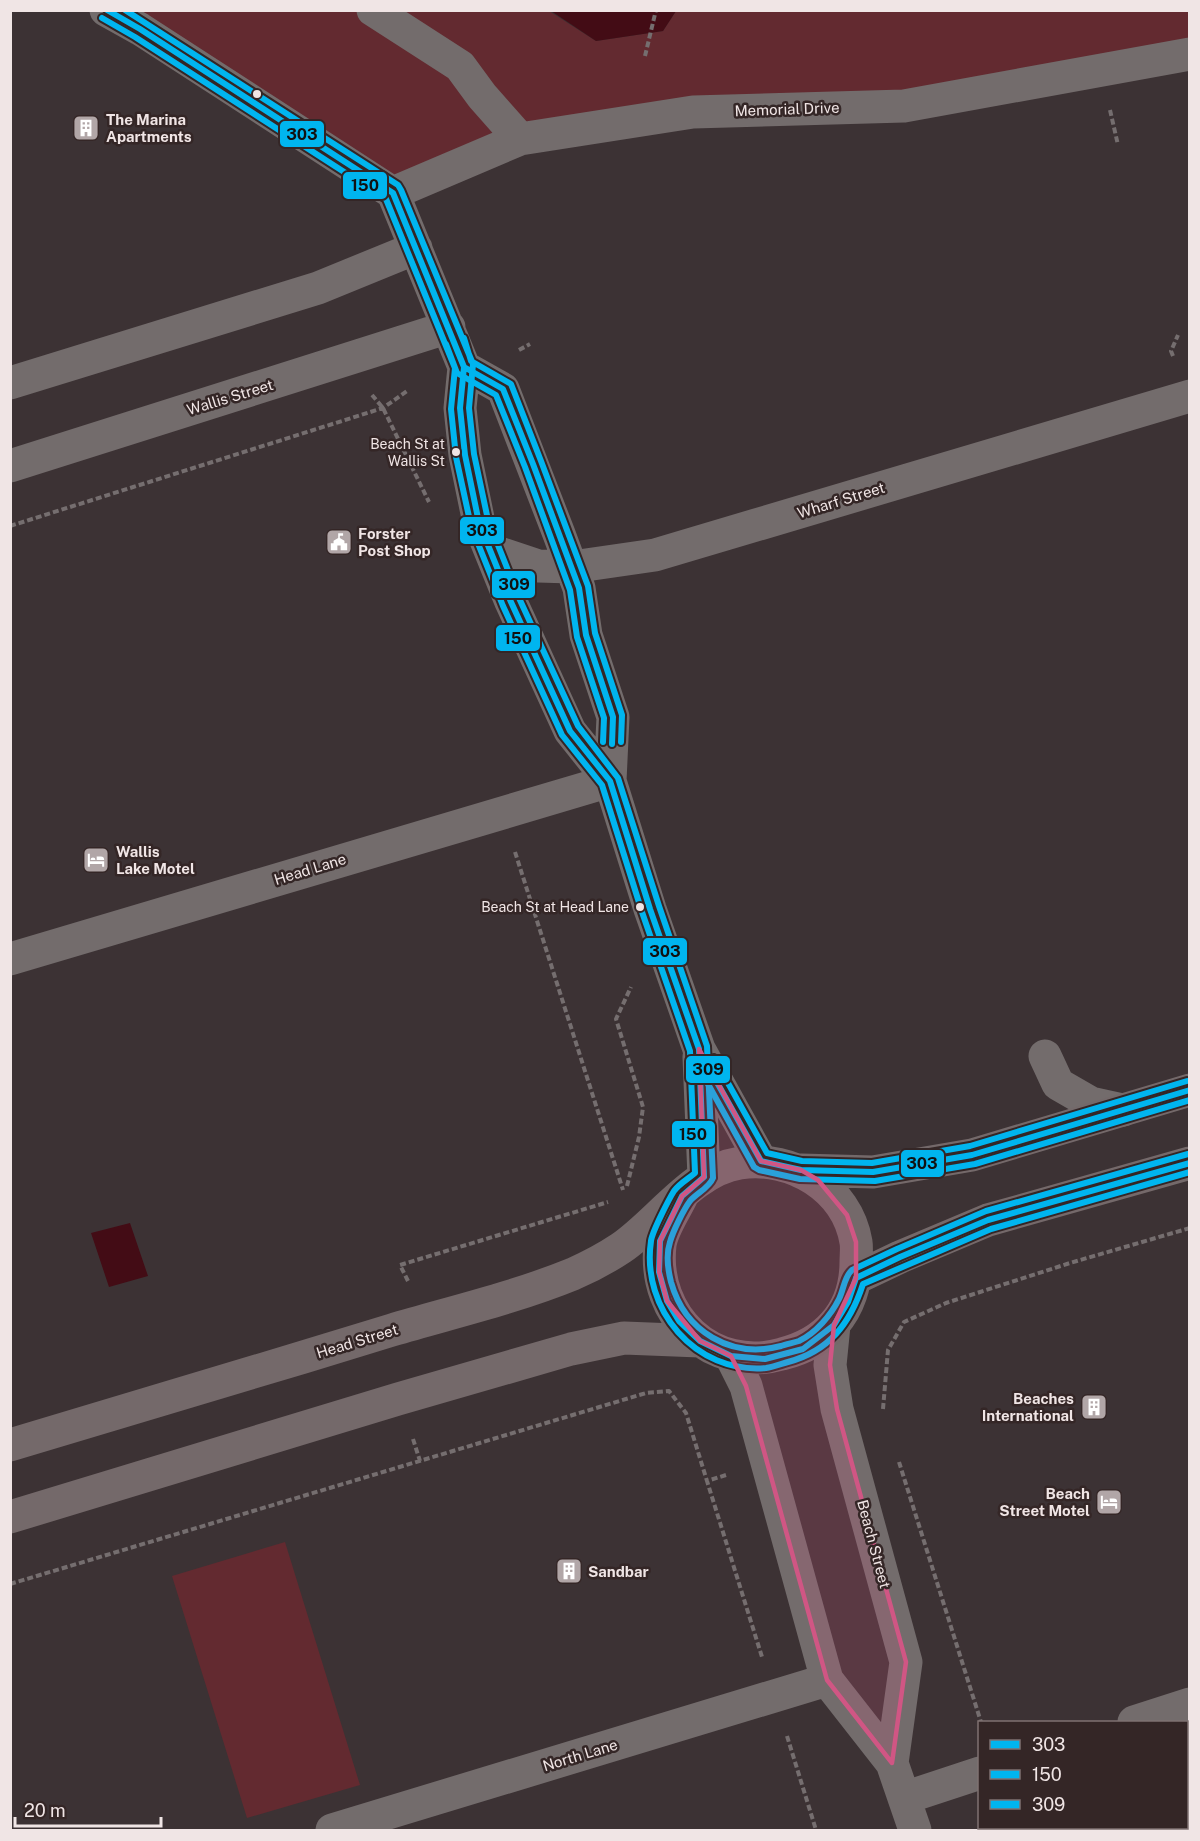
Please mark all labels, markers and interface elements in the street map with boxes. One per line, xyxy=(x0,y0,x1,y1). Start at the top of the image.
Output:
unlabelled marker xyxy=(251,88,263,100)
street label: Memorial Drive xyxy=(734,99,840,119)
place label: The Marina Apartments xyxy=(106,111,192,145)
building icon: The Marina Apartments xyxy=(71,113,101,143)
line badge: 303 xyxy=(279,120,325,148)
text: 303 xyxy=(286,125,318,144)
line badge: 150 xyxy=(342,171,388,200)
text: 150 xyxy=(351,176,379,195)
street label: Wallis Street xyxy=(185,376,275,418)
place label: Beach St at Wallis St xyxy=(370,436,445,469)
marker: Beach St at Wallis St xyxy=(450,446,462,458)
street label: Wharf Street xyxy=(795,479,887,521)
line badge: 303 xyxy=(459,516,505,545)
text: 303 xyxy=(466,521,498,540)
place label: Forster Post Shop xyxy=(358,525,431,559)
public building icon: Forster Post Shop xyxy=(324,527,354,557)
line badge: 309 xyxy=(491,570,536,599)
text: 309 xyxy=(498,575,530,594)
line badge: 150 xyxy=(495,624,541,652)
text: 150 xyxy=(504,629,532,648)
place label: Wallis Lake Motel xyxy=(116,843,195,877)
hotel icon: Wallis Lake Motel xyxy=(81,845,111,875)
street label: Head Lane xyxy=(272,850,348,888)
place label: Beach St at Head Lane xyxy=(481,899,629,915)
marker: Beach St at Head Lane xyxy=(634,901,646,913)
line badge: 303 xyxy=(642,937,688,966)
text: 303 xyxy=(649,942,681,961)
line badge: 309 xyxy=(685,1055,731,1084)
text: 309 xyxy=(692,1060,724,1079)
line badge: 150 xyxy=(671,1120,716,1148)
text: 150 xyxy=(679,1125,707,1144)
line badge: 303 xyxy=(900,1149,945,1178)
text: 303 xyxy=(906,1154,938,1173)
street label: Head Street xyxy=(314,1320,400,1361)
place label: Beaches International xyxy=(982,1390,1074,1424)
building icon: Beaches International xyxy=(1079,1392,1109,1422)
place label: Beach Street Motel xyxy=(999,1485,1090,1519)
hotel icon: Beach Street Motel xyxy=(1094,1487,1124,1517)
street label: Beach Street xyxy=(854,1498,894,1590)
building icon: Sandbar xyxy=(554,1556,584,1586)
place label: Sandbar xyxy=(588,1563,649,1580)
legend xyxy=(978,1721,1188,1829)
text: 303 xyxy=(1032,1734,1065,1755)
street label: North Lane xyxy=(541,1736,619,1774)
text: 150 xyxy=(1032,1764,1062,1785)
scale bar xyxy=(15,1790,160,1828)
text: 309 xyxy=(1032,1794,1065,1815)
text: 20 m xyxy=(24,1800,66,1821)

